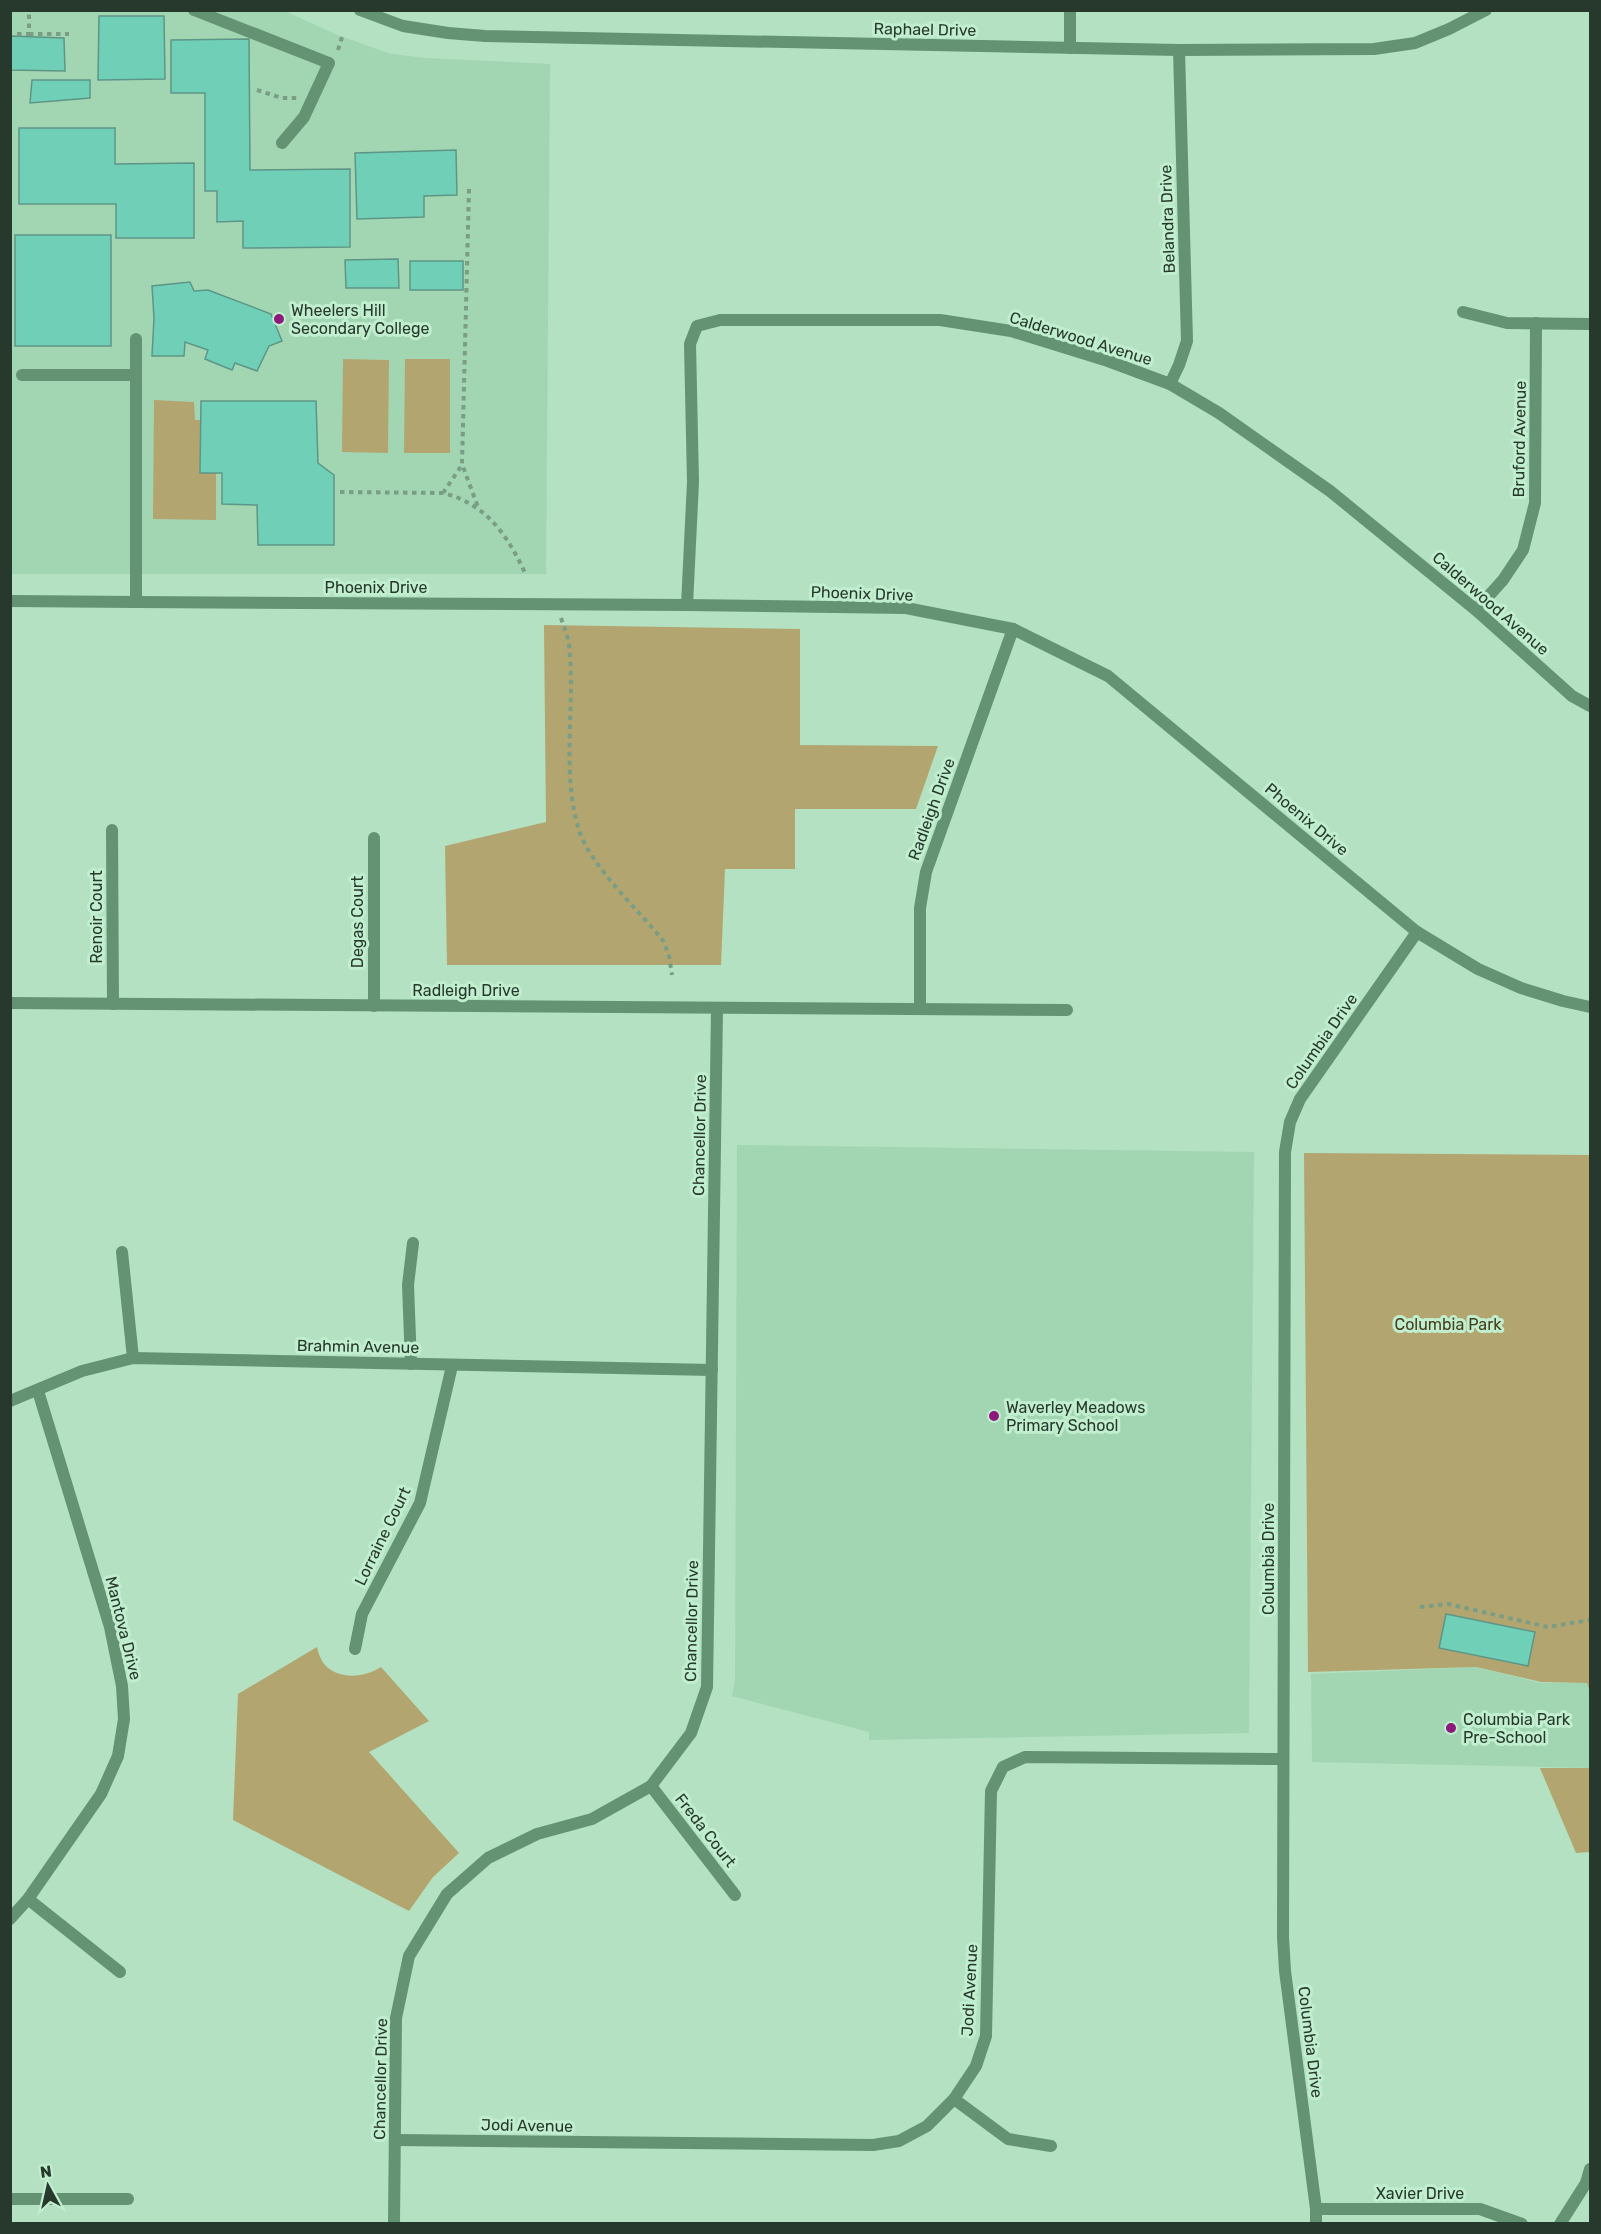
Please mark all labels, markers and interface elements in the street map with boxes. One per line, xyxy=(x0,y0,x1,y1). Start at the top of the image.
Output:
street label: Raphael Drive xyxy=(873,19,977,40)
street label: Belandra Drive xyxy=(1156,164,1179,274)
place label: Wheelers Hill Secondary College xyxy=(291,301,430,338)
street label: Calderwood Avenue xyxy=(1007,308,1154,369)
marker: Wheelers Hill Secondary College xyxy=(272,312,286,326)
street label: Bruford Avenue xyxy=(1509,381,1530,497)
street label: Calderwood Avenue xyxy=(1429,548,1553,659)
street label: Phoenix Drive xyxy=(325,578,427,597)
street label: Phoenix Drive xyxy=(810,582,914,605)
street label: Radleigh Drive xyxy=(904,755,959,863)
street label: Phoenix Drive xyxy=(1261,779,1352,860)
street label: Renoir Court xyxy=(87,870,106,964)
street label: Degas Court xyxy=(348,876,367,968)
street label: Radleigh Drive xyxy=(412,981,520,1000)
street label: Columbia Drive xyxy=(1281,990,1361,1093)
street label: Chancellor Drive xyxy=(689,1074,710,1196)
park label: Columbia Park xyxy=(1394,1315,1502,1334)
street label: Brahmin Avenue xyxy=(297,1336,419,1357)
place label: Waverley Meadows Primary School xyxy=(1006,1398,1145,1435)
marker: Waverley Meadows Primary School xyxy=(987,1409,1001,1423)
street label: Lorraine Court xyxy=(350,1484,414,1589)
street label: Columbia Drive xyxy=(1259,1503,1278,1615)
street label: Chancellor Drive xyxy=(681,1560,702,1682)
street label: Mantova Drive xyxy=(101,1574,146,1682)
place label: Columbia Park Pre-School xyxy=(1463,1710,1571,1747)
marker: Columbia Park Pre-School xyxy=(1444,1721,1458,1735)
street label: Freda Court xyxy=(671,1790,740,1871)
street label: Jodi Avenue xyxy=(958,1943,981,2037)
street label: Columbia Drive xyxy=(1294,1985,1327,2099)
street label: Chancellor Drive xyxy=(370,2018,391,2140)
street label: Jodi Avenue xyxy=(481,2115,573,2136)
north arrow xyxy=(18,2156,78,2216)
text: N xyxy=(39,2161,53,2182)
street label: Xavier Drive xyxy=(1376,2184,1464,2203)

